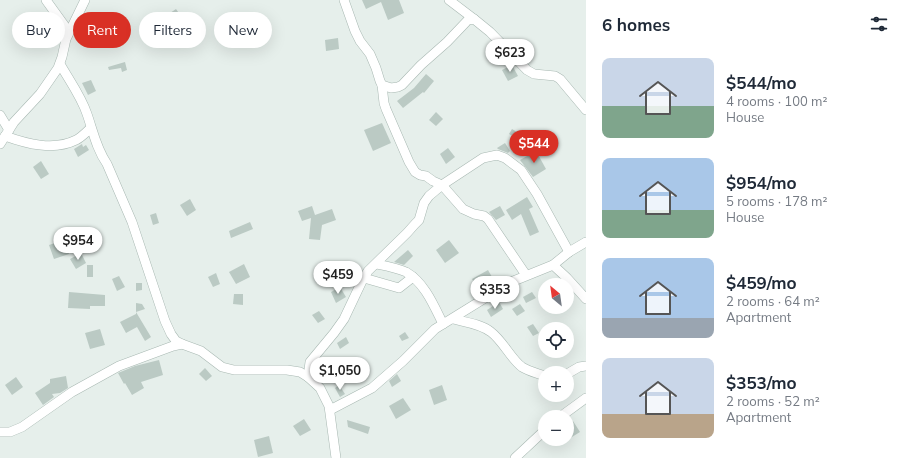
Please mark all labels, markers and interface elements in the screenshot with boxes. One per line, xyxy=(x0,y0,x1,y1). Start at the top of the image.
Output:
chip: Buy xyxy=(12,12,65,48)
chip: Rent xyxy=(73,12,131,48)
chip: Filters xyxy=(139,12,206,48)
chip: New xyxy=(214,12,272,48)
icon: filters xyxy=(868,13,890,35)
text: 6 homes xyxy=(602,14,670,35)
pin: $623 xyxy=(486,39,534,73)
text: $623 xyxy=(494,44,526,60)
text: $544/mo xyxy=(726,72,797,93)
icon: home xyxy=(634,74,682,122)
text: 4 rooms · 100 m² xyxy=(726,93,827,109)
text: House xyxy=(726,109,764,125)
pin: $544 xyxy=(510,130,558,164)
text: $544 xyxy=(518,135,550,151)
text: $954/mo xyxy=(726,172,797,193)
icon: home xyxy=(634,174,682,222)
text: 5 rooms · 178 m² xyxy=(726,193,827,209)
text: House xyxy=(726,209,764,225)
pin: $954 xyxy=(54,227,102,261)
text: $954 xyxy=(62,232,94,248)
pin: $459 xyxy=(314,261,362,295)
text: $459 xyxy=(322,266,354,282)
text: $459/mo xyxy=(726,272,797,293)
icon: home xyxy=(634,274,682,322)
pin: $353 xyxy=(471,276,519,310)
north arrow xyxy=(538,278,574,314)
map controls xyxy=(538,278,574,446)
text: $353 xyxy=(479,281,511,297)
text: 2 rooms · 64 m² xyxy=(726,293,820,309)
text: Apartment xyxy=(726,309,791,325)
button: locate xyxy=(538,322,574,358)
pin: $1,050 xyxy=(307,357,373,391)
text: $1,050 xyxy=(319,362,361,378)
button: + xyxy=(538,366,574,402)
text: $353/mo xyxy=(726,372,797,393)
icon: home xyxy=(634,374,682,422)
text: 2 rooms · 52 m² xyxy=(726,393,820,409)
text: Apartment xyxy=(726,409,791,425)
button: − xyxy=(538,410,574,446)

